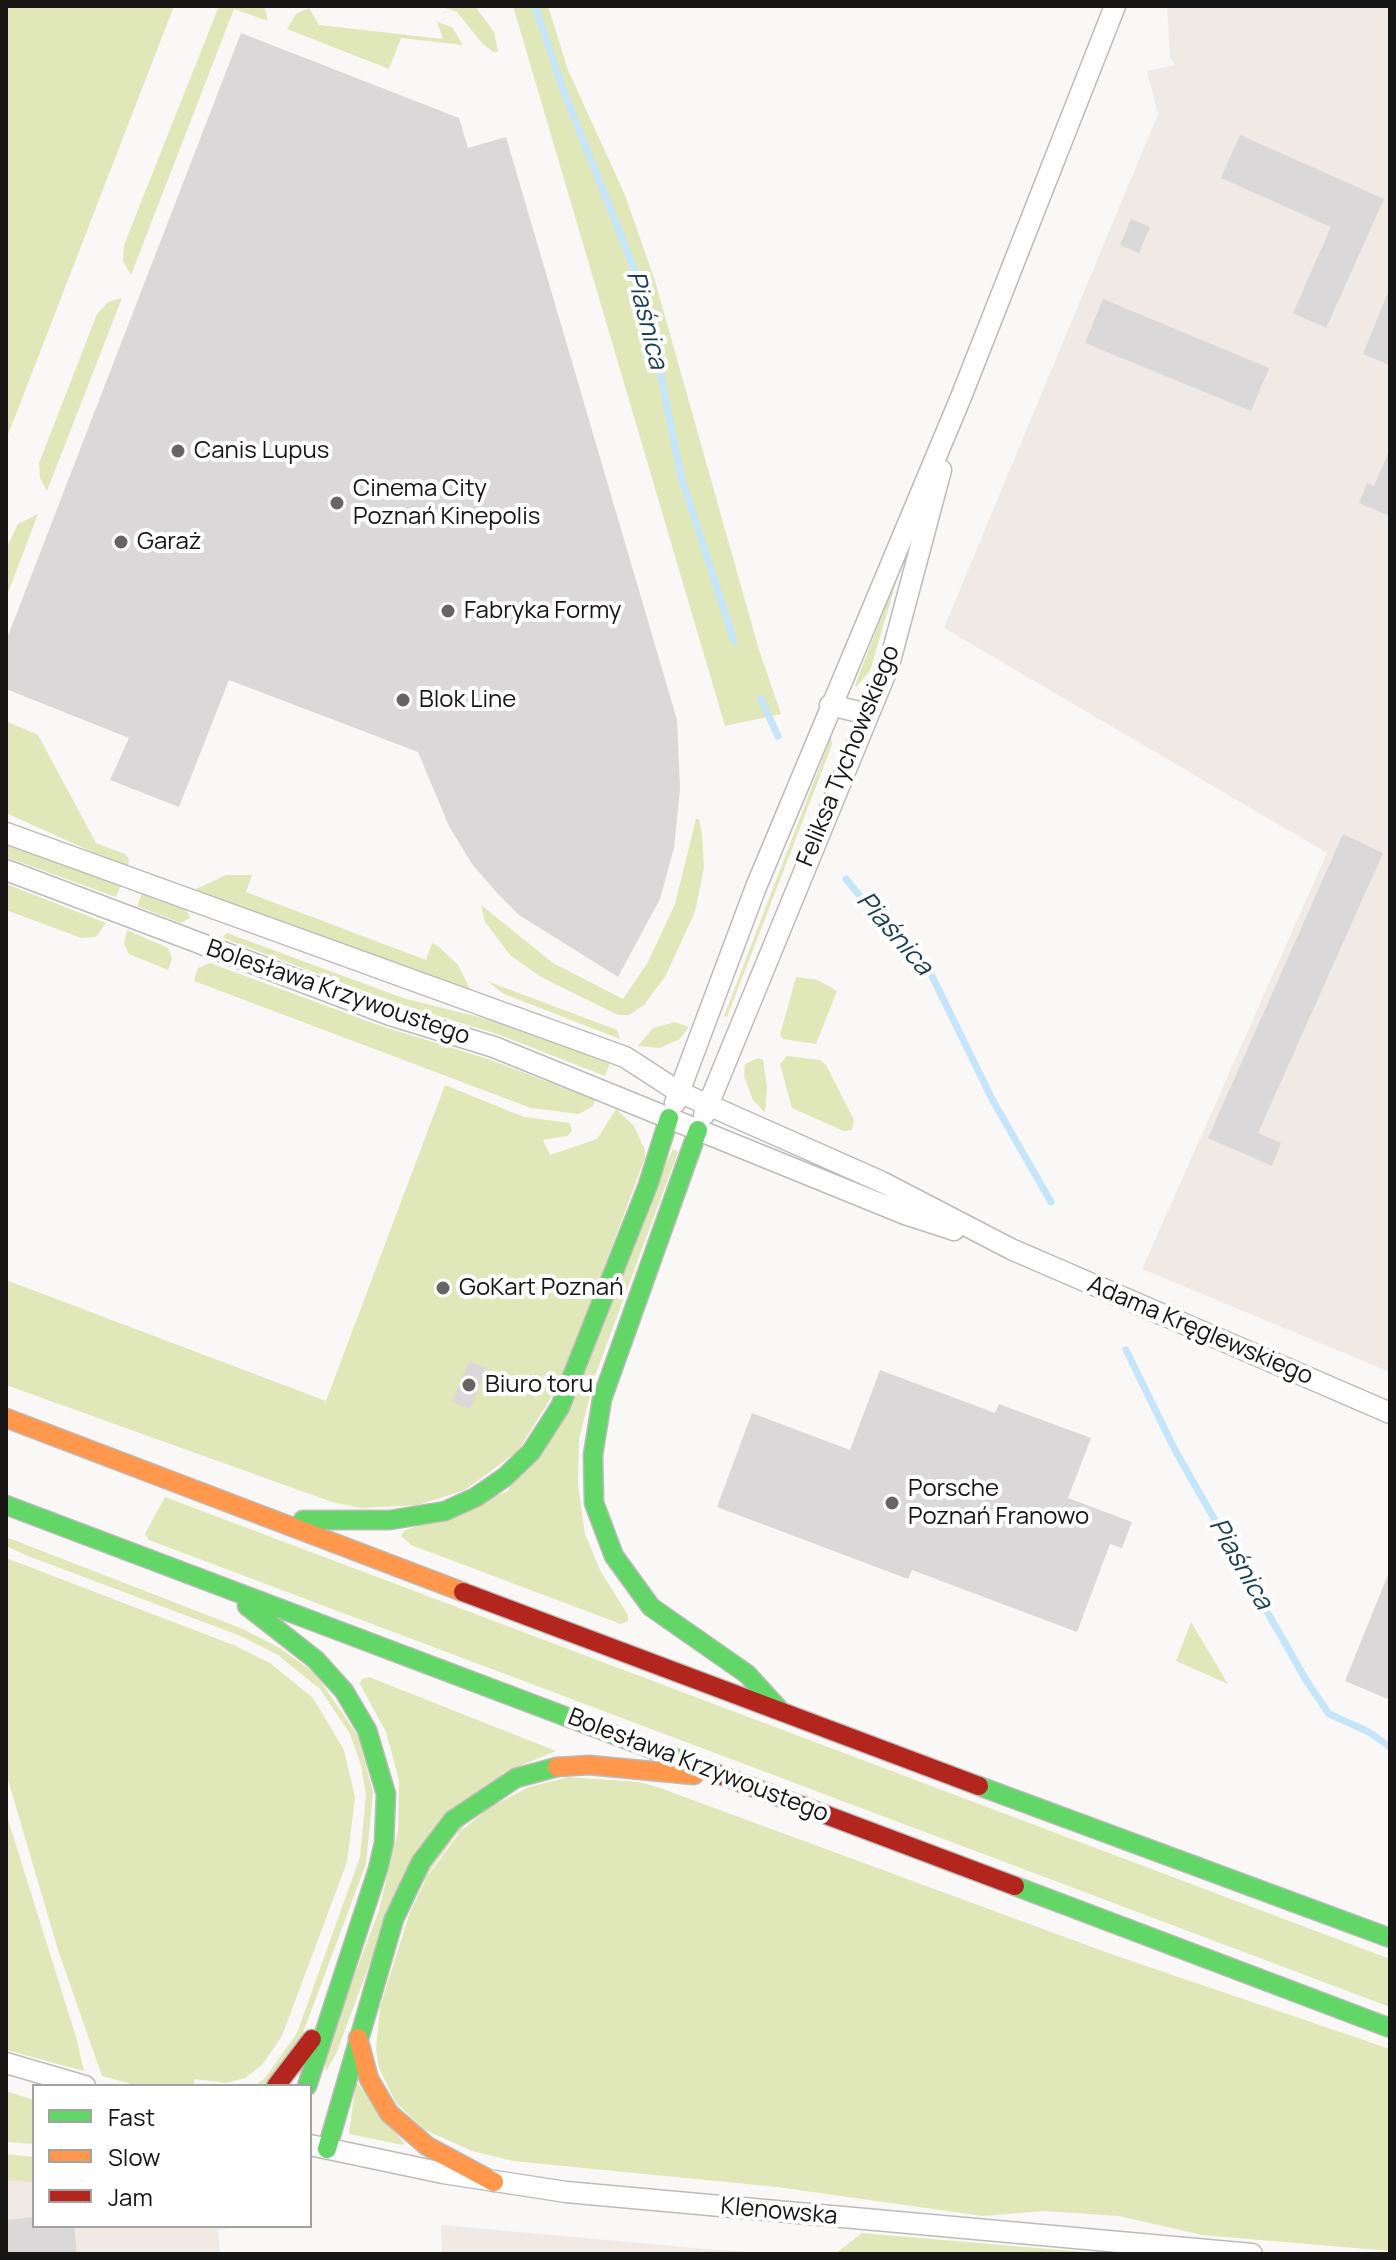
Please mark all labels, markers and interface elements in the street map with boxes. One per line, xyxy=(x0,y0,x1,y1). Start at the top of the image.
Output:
water label: Piaśnica xyxy=(619,268,673,372)
place label: Canis Lupus xyxy=(194,437,329,465)
marker: Canis Lupus xyxy=(169,442,187,460)
place label: Cinema City Poznań Kinepolis xyxy=(353,475,540,531)
marker: Cinema City Poznań Kinepolis xyxy=(328,494,346,512)
place label: Garaż xyxy=(137,528,201,556)
marker: Garaż xyxy=(112,533,130,551)
place label: Fabryka Formy xyxy=(464,597,621,625)
marker: Fabryka Formy xyxy=(439,602,457,620)
street label: Feliksa Tychowskiego xyxy=(791,641,907,871)
place label: Blok Line xyxy=(419,686,516,714)
marker: Blok Line xyxy=(394,691,412,709)
water label: Piaśnica xyxy=(849,886,939,982)
street label: Bolesława Krzywoustego xyxy=(202,934,474,1052)
street label: Adama Kręglewskiego xyxy=(1083,1270,1317,1392)
place label: GoKart Poznań xyxy=(459,1274,623,1302)
marker: GoKart Poznań xyxy=(434,1279,452,1297)
place label: Biuro toru xyxy=(485,1371,593,1399)
marker: Biuro toru xyxy=(460,1376,478,1394)
place label: Porsche Poznań Franowo xyxy=(908,1475,1089,1531)
marker: Porsche Poznań Franowo xyxy=(883,1494,901,1512)
water label: Piaśnica xyxy=(1201,1513,1279,1615)
street label: Bolesława Krzywoustego xyxy=(564,1703,832,1829)
legend xyxy=(32,2084,312,2228)
text: Fast xyxy=(108,2100,155,2133)
text: Slow xyxy=(108,2140,161,2173)
text: Jam xyxy=(108,2180,153,2213)
street label: Klenowska xyxy=(719,2193,839,2231)

